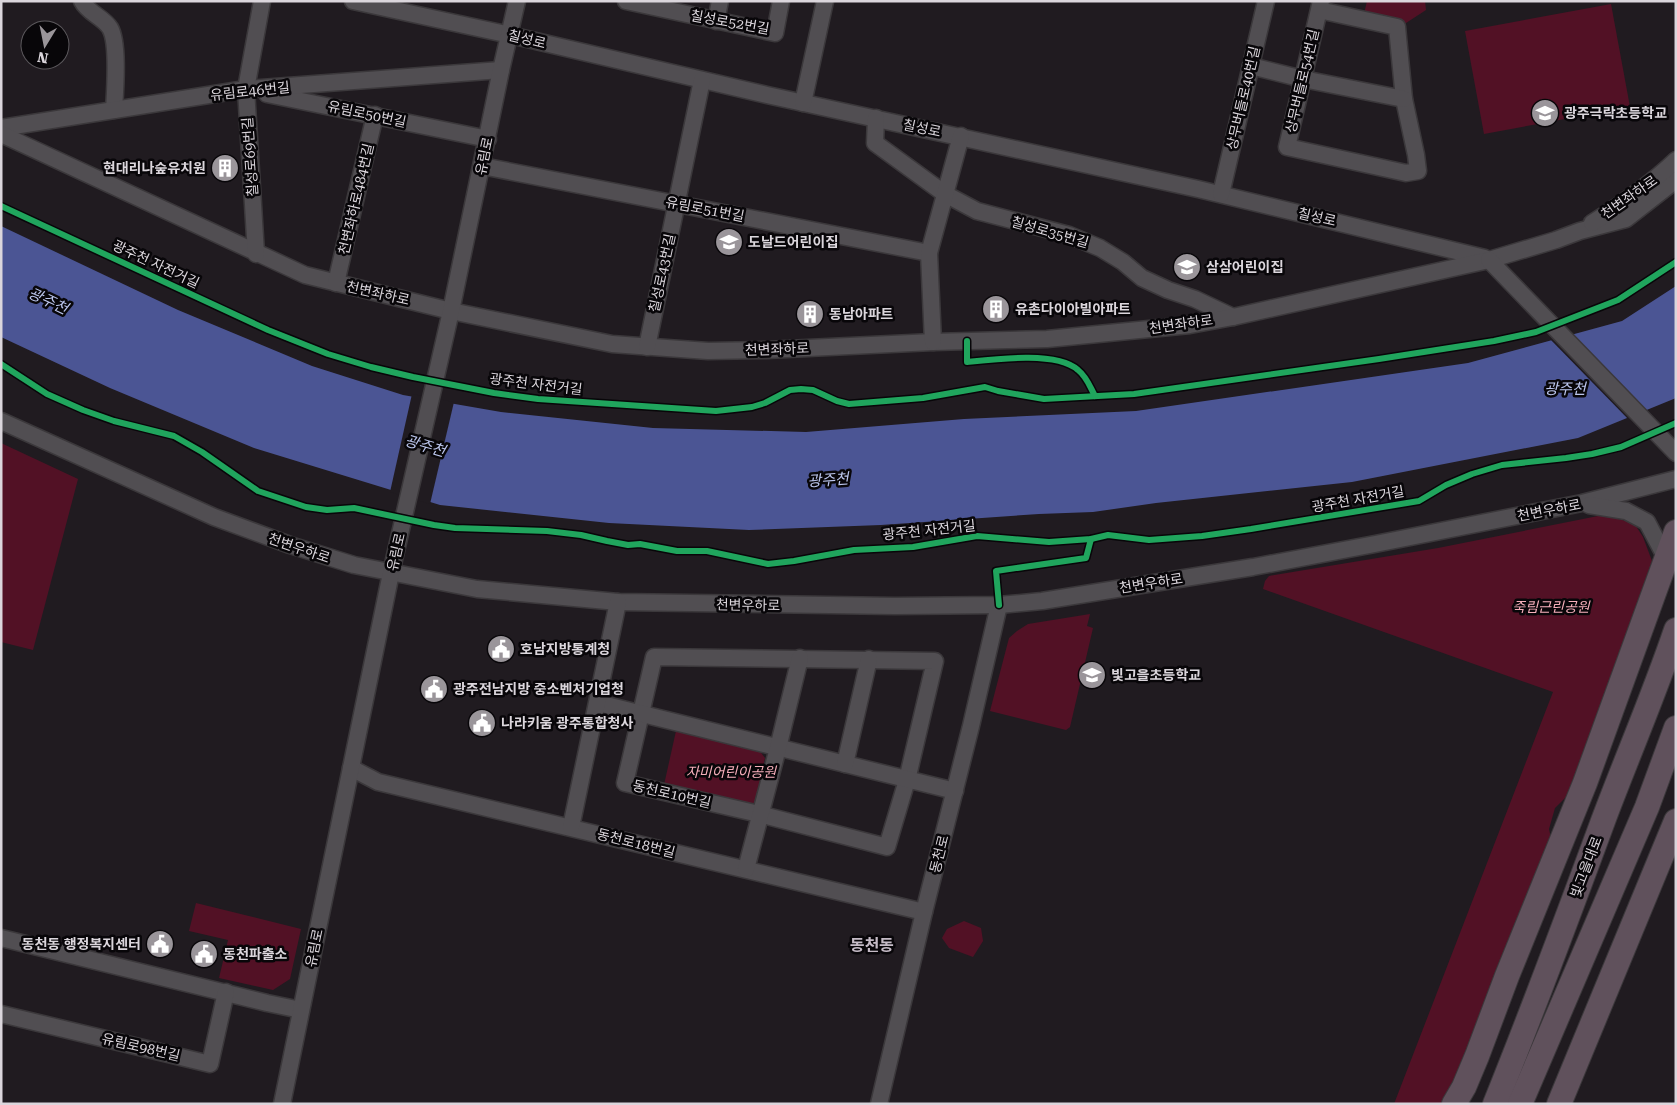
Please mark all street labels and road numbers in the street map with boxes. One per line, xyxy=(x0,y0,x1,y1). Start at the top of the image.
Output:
street label: 칠성로52번길 xyxy=(689,7,771,37)
street label: 칠성로 xyxy=(506,27,548,51)
street label: 상무버들로54번길 xyxy=(1282,28,1322,134)
street label: 상무버들로40번길 xyxy=(1223,45,1263,151)
street label: 유림로46번길 xyxy=(209,79,291,103)
street label: 유림로50번길 xyxy=(326,98,408,130)
street label: 칠성로69번길 xyxy=(239,116,261,198)
street label: 칠성로 xyxy=(901,116,943,140)
street label: 유림로 xyxy=(472,135,496,177)
street label: 천변좌하로484번길 xyxy=(335,142,377,256)
street label: 천변좌하로 xyxy=(1598,172,1660,222)
street label: 유림로51번길 xyxy=(664,194,746,224)
street label: 칠성로 xyxy=(1296,205,1338,229)
street label: 칠성로35번길 xyxy=(1009,213,1091,251)
street label: 칠성로43번길 xyxy=(646,232,678,314)
street label: 광주천 자전거길 xyxy=(110,237,202,291)
street label: 천변좌하로 xyxy=(345,278,411,308)
street label: 천변좌하로 xyxy=(1148,312,1214,336)
street label: 천변좌하로 xyxy=(745,340,810,358)
street label: 광주천 자전거길 xyxy=(489,370,583,398)
street label: 광주천 자전거길 xyxy=(1310,483,1406,515)
street label: 천변우하로 xyxy=(1516,496,1582,524)
street label: 광주천 자전거길 xyxy=(882,517,976,543)
street label: 천변우하로 xyxy=(266,530,332,566)
street label: 유림로 xyxy=(384,531,408,573)
street label: 천변우하로 xyxy=(1118,570,1184,596)
street label: 천변우하로 xyxy=(716,596,780,614)
street label: 동천로10번길 xyxy=(631,777,713,811)
street label: 동천로18번길 xyxy=(595,826,677,860)
street label: 동천로 xyxy=(927,833,951,875)
street label: 빛고을대로 xyxy=(1567,834,1605,900)
street label: 유림로 xyxy=(302,927,326,969)
street label: 유림로98번길 xyxy=(100,1030,182,1064)

